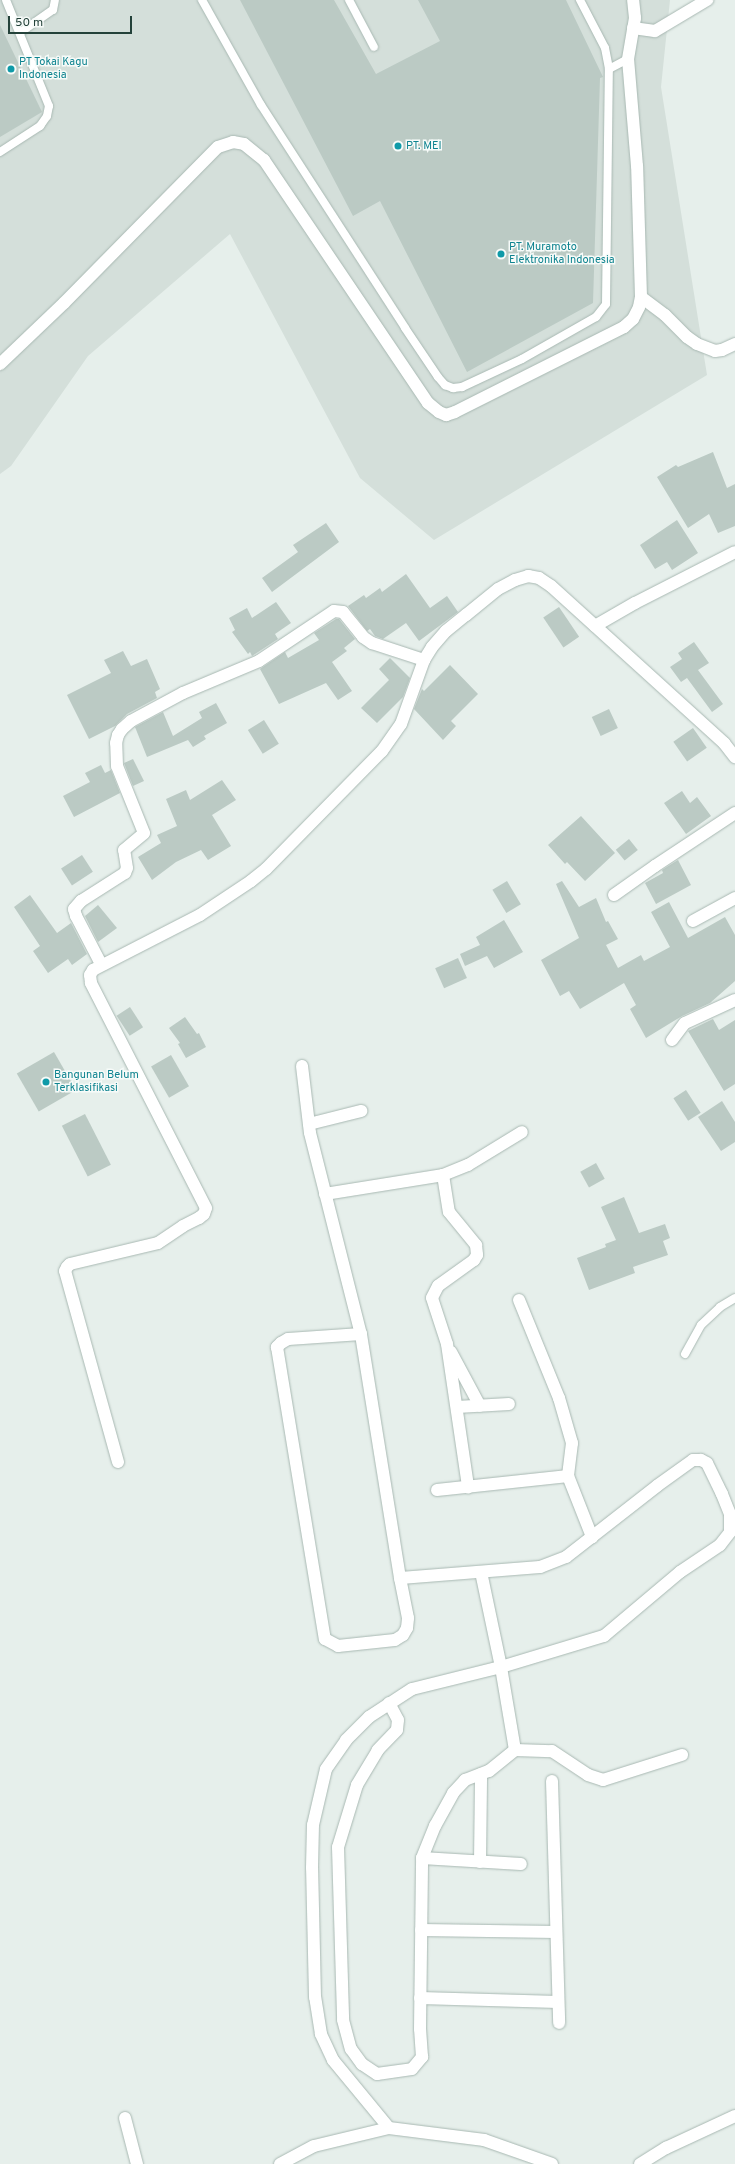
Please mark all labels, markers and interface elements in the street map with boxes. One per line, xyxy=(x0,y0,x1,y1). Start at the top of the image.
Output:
scale bar xyxy=(10,8,134,34)
text: 50 m xyxy=(15,15,43,31)
place label: PT Tokai Kagu Indonesia xyxy=(19,56,89,82)
marker: PT Tokai Kagu Indonesia xyxy=(6,64,16,74)
place label: PT. MEI xyxy=(406,139,442,153)
marker: PT. MEI xyxy=(393,141,403,151)
place label: PT. Muramoto Elektronika Indonesia xyxy=(509,241,614,267)
marker: PT. Muramoto Elektronika Indonesia xyxy=(496,249,506,259)
place label: Bangunan Belum Terklasifikasi xyxy=(54,1069,139,1095)
marker: Bangunan Belum Terklasifikasi xyxy=(41,1077,51,1087)

